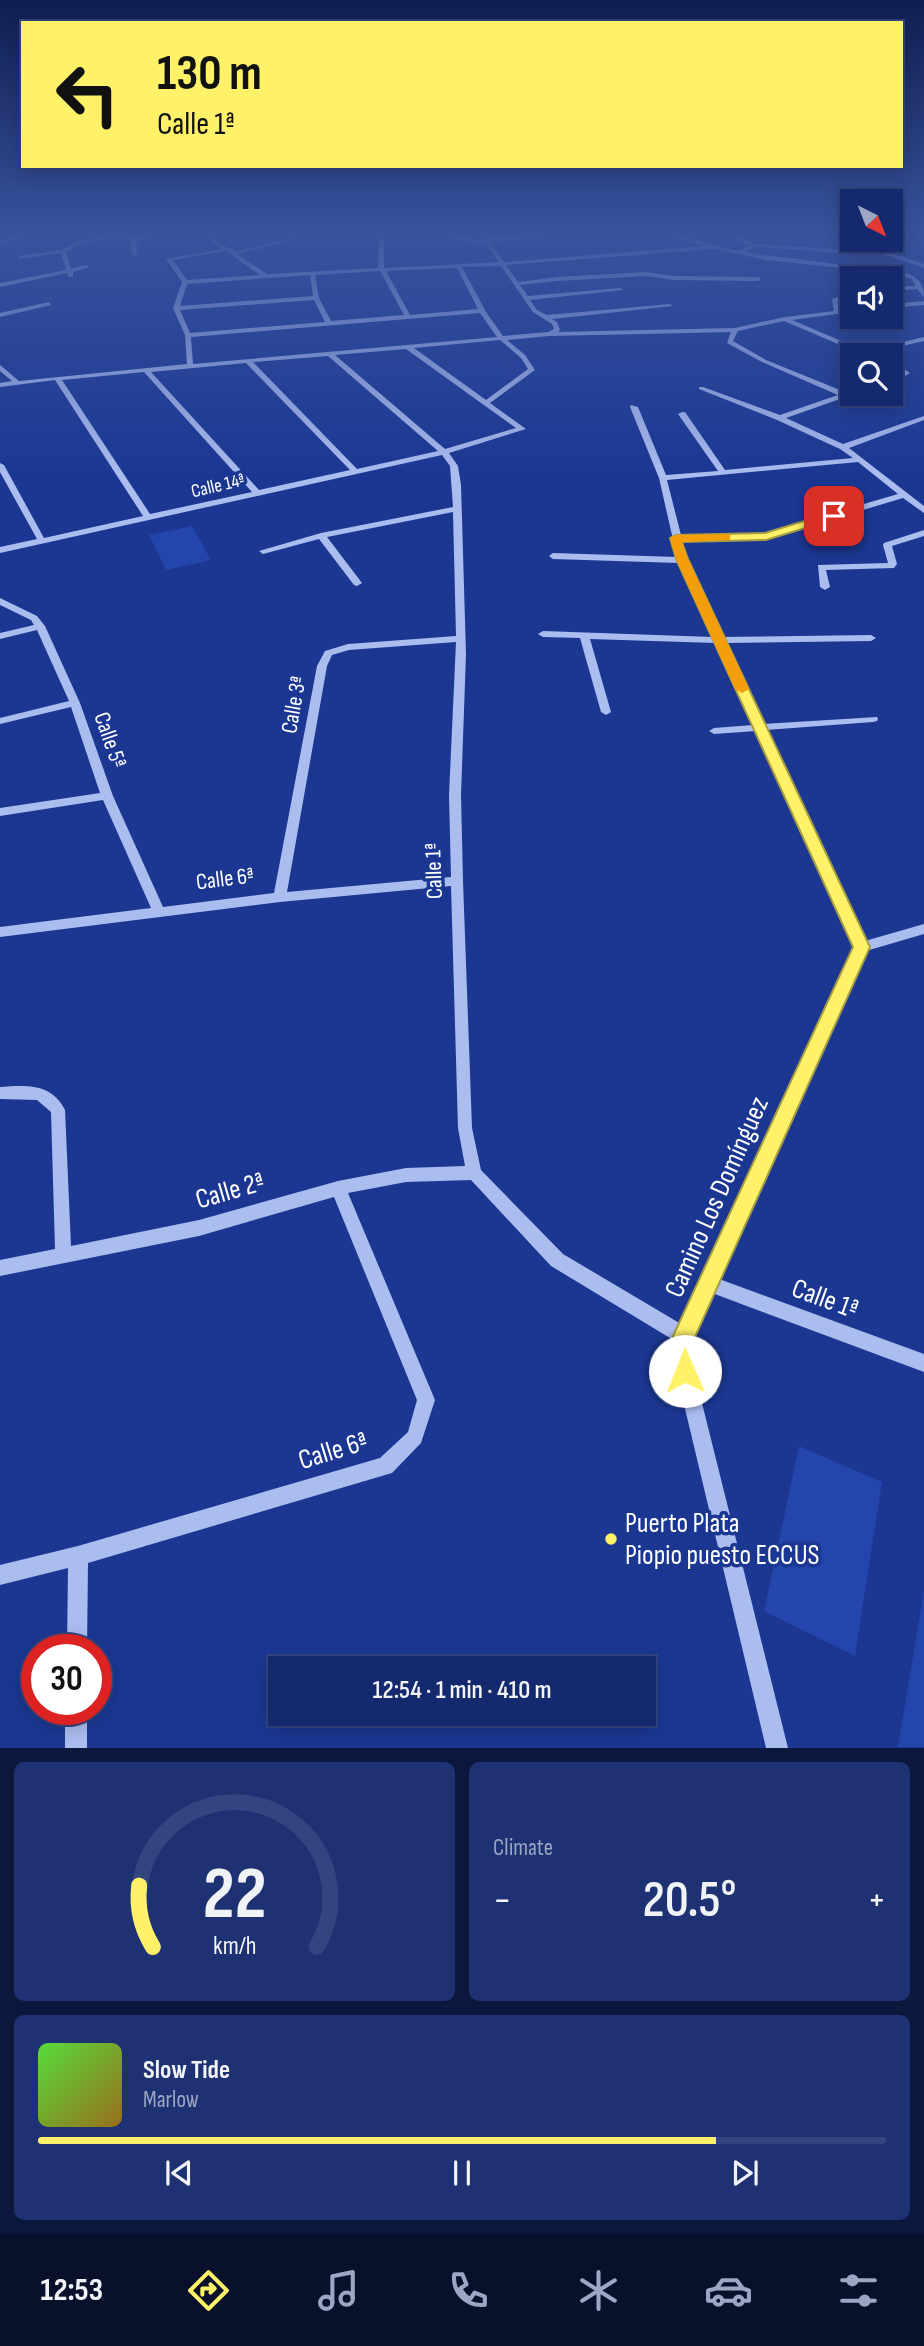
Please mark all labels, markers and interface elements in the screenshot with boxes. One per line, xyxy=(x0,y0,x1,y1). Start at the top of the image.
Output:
text: 130 m xyxy=(157,45,262,104)
icon: left xyxy=(42,49,133,140)
text: Calle 1ª xyxy=(157,105,235,144)
north arrow xyxy=(840,189,903,252)
map controls xyxy=(840,189,903,406)
button: sound xyxy=(840,266,903,329)
button: search xyxy=(840,343,903,406)
street label: Calle 14ª xyxy=(189,469,247,503)
pin xyxy=(804,486,864,546)
icon: arrive xyxy=(815,497,853,535)
street label: Calle 3ª xyxy=(275,674,313,736)
street label: Calle 5ª xyxy=(87,708,133,772)
street label: Calle 1ª xyxy=(419,843,449,899)
street label: Calle 6ª xyxy=(195,862,255,896)
street label: Camino Los Domínguez xyxy=(658,1092,776,1302)
street label: Calle 2ª xyxy=(192,1166,268,1216)
street label: Calle 1ª xyxy=(787,1272,863,1326)
position arrow xyxy=(648,1334,722,1408)
street label: Calle 6ª xyxy=(294,1425,372,1477)
place label: Puerto Plata Piopio puesto ECCUS xyxy=(625,1507,820,1572)
marker: Puerto Plata Piopio puesto ECCUS xyxy=(603,1531,619,1547)
speed limit sign: 30 xyxy=(21,1634,112,1725)
text: 12:54 · 1 min · 410 m xyxy=(373,1675,551,1706)
text: Climate xyxy=(493,1834,553,1862)
text: 22 xyxy=(203,1852,266,1940)
text: 20.5° xyxy=(643,1869,736,1932)
text: − xyxy=(493,1878,512,1923)
text: + xyxy=(867,1878,886,1923)
text: km/h xyxy=(213,1931,256,1962)
text: Slow Tide xyxy=(143,2055,230,2086)
text: Marlow xyxy=(143,2086,199,2114)
icon: previous xyxy=(160,2154,198,2192)
icon: pause xyxy=(443,2154,481,2192)
icon: next xyxy=(726,2154,764,2192)
icon: directions xyxy=(184,2266,233,2315)
icon: music xyxy=(314,2266,363,2315)
icon: phone xyxy=(444,2266,493,2315)
icon: climate xyxy=(574,2266,623,2315)
icon: car xyxy=(704,2266,753,2315)
icon: filters xyxy=(834,2266,883,2315)
text: 12:53 xyxy=(41,2271,103,2310)

